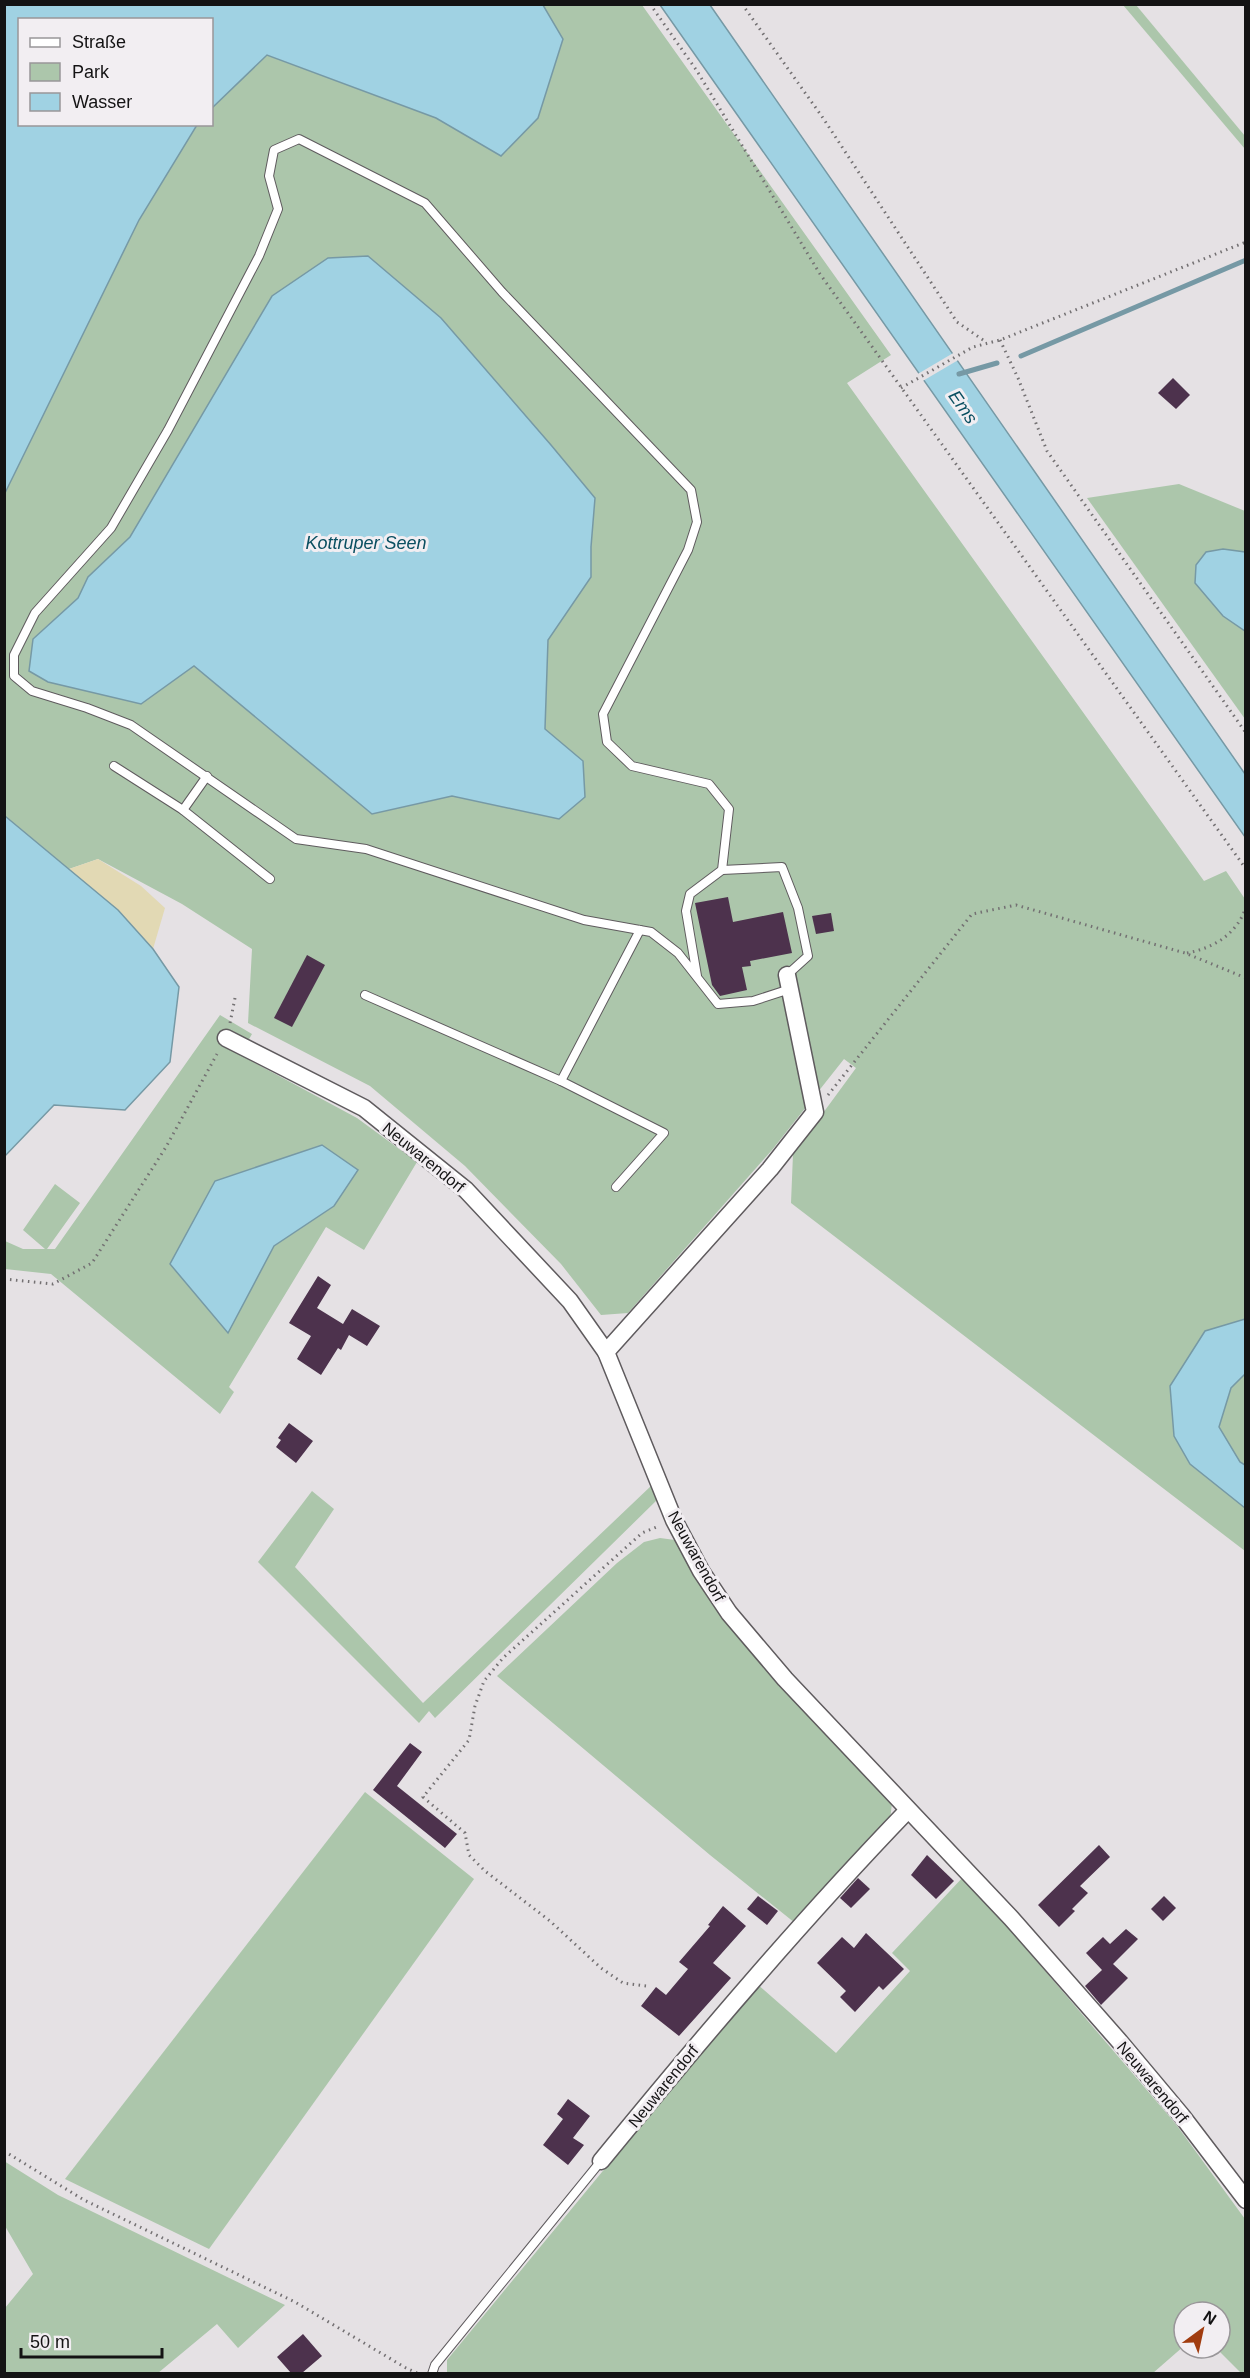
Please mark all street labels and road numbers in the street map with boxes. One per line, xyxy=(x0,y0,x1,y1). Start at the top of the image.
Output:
street label: Neuwarendorf xyxy=(379,1119,469,1196)
street label: Neuwarendorf xyxy=(665,1508,729,1605)
street label: Neuwarendorf xyxy=(1114,2038,1192,2127)
street label: Neuwarendorf xyxy=(625,2041,702,2131)

